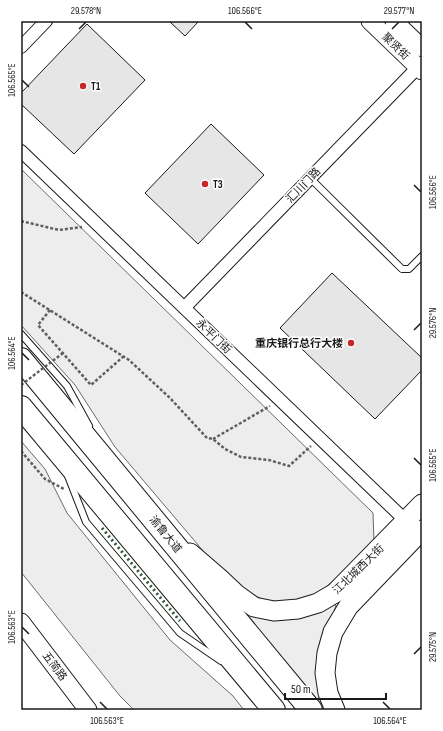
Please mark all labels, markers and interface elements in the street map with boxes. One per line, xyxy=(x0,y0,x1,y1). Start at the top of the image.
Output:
text: 29.578°N xyxy=(71,5,101,17)
text: 106.566°E xyxy=(228,5,262,17)
text: 29.577°N xyxy=(384,5,414,17)
street label: 聚贤街 xyxy=(379,30,412,62)
text: 106.565°E xyxy=(6,63,18,97)
place label: T1 xyxy=(91,80,101,93)
marker: T1 xyxy=(78,81,88,91)
street label: 汇川门路 xyxy=(283,165,323,206)
text: 106.566°E xyxy=(427,175,439,209)
place label: T3 xyxy=(213,178,223,191)
marker: T3 xyxy=(200,179,210,189)
text: 29.576°N xyxy=(427,308,439,338)
street label: 永平门街 xyxy=(193,316,234,356)
text: 106.564°E xyxy=(6,336,18,370)
place label: 重庆银行总行大楼 xyxy=(255,337,343,350)
marker: 重庆银行总行大楼 xyxy=(346,338,356,348)
text: 106.565°E xyxy=(427,448,439,482)
street label: 渝鲁大道 xyxy=(147,513,185,556)
street label: 江北城西大街 xyxy=(330,542,387,597)
text: 106.563°E xyxy=(6,610,18,644)
text: 29.575°N xyxy=(427,632,439,662)
street label: 五简路 xyxy=(39,649,70,683)
scale bar xyxy=(285,675,386,701)
text: 50 m xyxy=(291,682,311,697)
text: 106.563°E xyxy=(90,715,124,727)
text: 106.564°E xyxy=(373,715,407,727)

